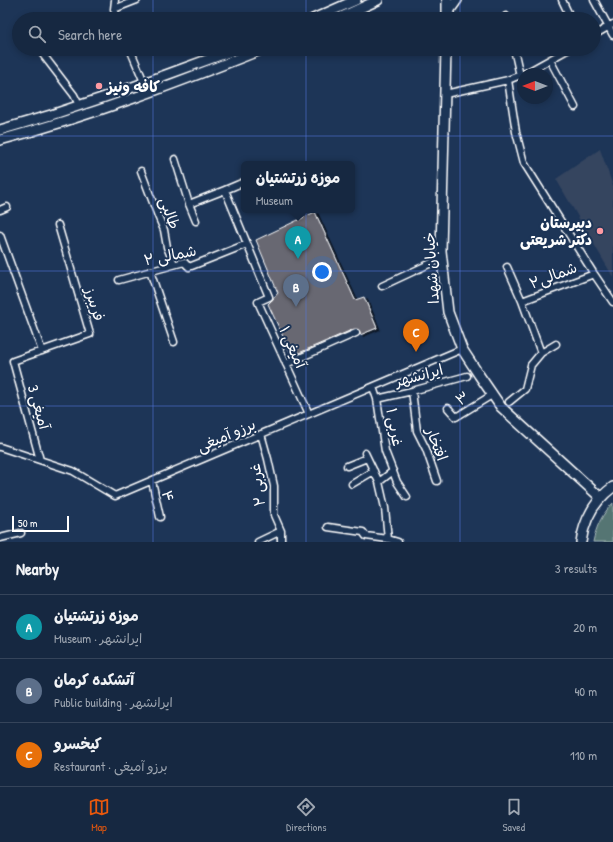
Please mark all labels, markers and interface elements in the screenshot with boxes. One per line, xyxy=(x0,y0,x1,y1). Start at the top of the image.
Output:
search box xyxy=(12,12,601,56)
icon: search xyxy=(26,23,48,45)
text: Search here xyxy=(58,24,122,45)
north arrow xyxy=(517,68,553,104)
place label: کافه ونیز xyxy=(105,76,160,97)
marker: کافه ونیز xyxy=(94,81,104,91)
popup xyxy=(241,161,355,213)
text: موزه زرتشتیان xyxy=(256,167,340,188)
text: Museum xyxy=(256,191,293,209)
street label: طالبی xyxy=(155,194,185,232)
place label: دبیرستان دکتر شریعتی xyxy=(520,212,592,250)
pin: A xyxy=(285,226,311,259)
marker: دبیرستان دکتر شریعتی xyxy=(595,226,605,236)
street label: خیابان شهدا xyxy=(418,231,444,305)
street label: ۲ شمالی xyxy=(142,240,198,270)
street label: شمالی۲ xyxy=(526,256,580,294)
your location xyxy=(312,262,332,282)
pin: B xyxy=(283,274,309,307)
street label: فریبرز xyxy=(80,284,110,323)
pin: C xyxy=(403,319,429,352)
street label: آمیغی ۱ xyxy=(274,323,312,373)
street label: ایرانشهر xyxy=(391,359,445,392)
street label: آمیغی 3 xyxy=(23,382,56,433)
street label: ۳ xyxy=(451,386,473,410)
street label: ۱ غربی xyxy=(381,406,409,448)
street label: برزو آمیغی xyxy=(193,413,259,457)
street label: افتخار xyxy=(421,423,453,464)
street label: ۲ غربی xyxy=(244,462,270,508)
street label: ۴ xyxy=(157,488,179,504)
scale bar xyxy=(12,514,69,533)
text: 50 m xyxy=(18,516,38,530)
text: Nearby xyxy=(16,557,59,580)
text: 3 results xyxy=(555,559,597,577)
text: موزه زرتشتیان xyxy=(54,605,139,626)
text: A xyxy=(26,618,32,636)
text: 20 m xyxy=(573,618,597,636)
text: Museum · ایرانشهر xyxy=(54,629,142,647)
text: آتشکده کرمان xyxy=(54,669,134,690)
text: B xyxy=(26,682,32,700)
text: 40 m xyxy=(574,682,597,700)
text: Public building · ایرانشهر xyxy=(54,693,173,711)
text: کیخسرو xyxy=(54,733,102,754)
text: C xyxy=(25,746,33,764)
text: 110 m xyxy=(570,746,597,764)
text: Restaurant · برزو آمیغی xyxy=(54,757,168,775)
tab: Map xyxy=(88,796,110,834)
tab: Directions xyxy=(286,796,327,834)
tab: Saved xyxy=(503,796,525,834)

